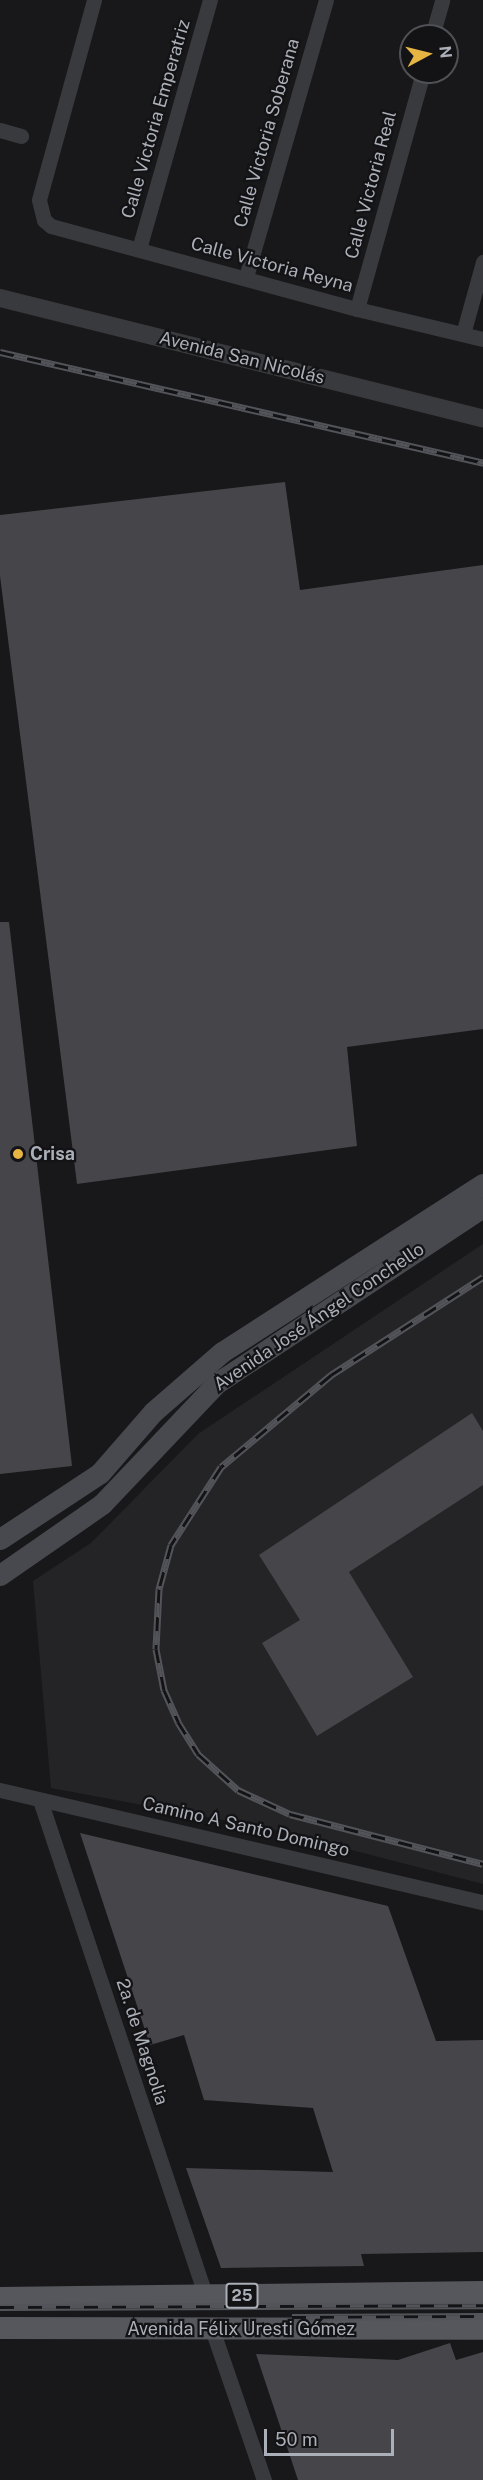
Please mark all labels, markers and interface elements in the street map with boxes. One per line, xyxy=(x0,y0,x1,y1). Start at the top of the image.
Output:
street label: Calle Victoria Emperatriz xyxy=(117,17,195,221)
north arrow xyxy=(399,24,459,84)
street label: Calle Victoria Soberana xyxy=(230,36,304,230)
text: N xyxy=(435,45,456,59)
street label: Calle Victoria Real xyxy=(341,108,401,262)
street label: Calle Victoria Reyna xyxy=(188,233,356,297)
street label: Avenida San Nicolás xyxy=(157,327,327,389)
place label: Crisa xyxy=(30,1143,75,1165)
marker: Crisa xyxy=(11,1147,25,1161)
street label: Avenida José Ángel Conchello xyxy=(210,1238,428,1396)
street label: Camino A Santo Domingo xyxy=(140,1793,352,1861)
street label: 2a. de Magnolia xyxy=(111,1976,173,2108)
road number: 25 xyxy=(226,2283,258,2309)
street label: Avenida Félix Uresti Gómez xyxy=(127,2318,355,2340)
scale bar xyxy=(267,2417,398,2455)
text: 50 m xyxy=(275,2429,318,2450)

